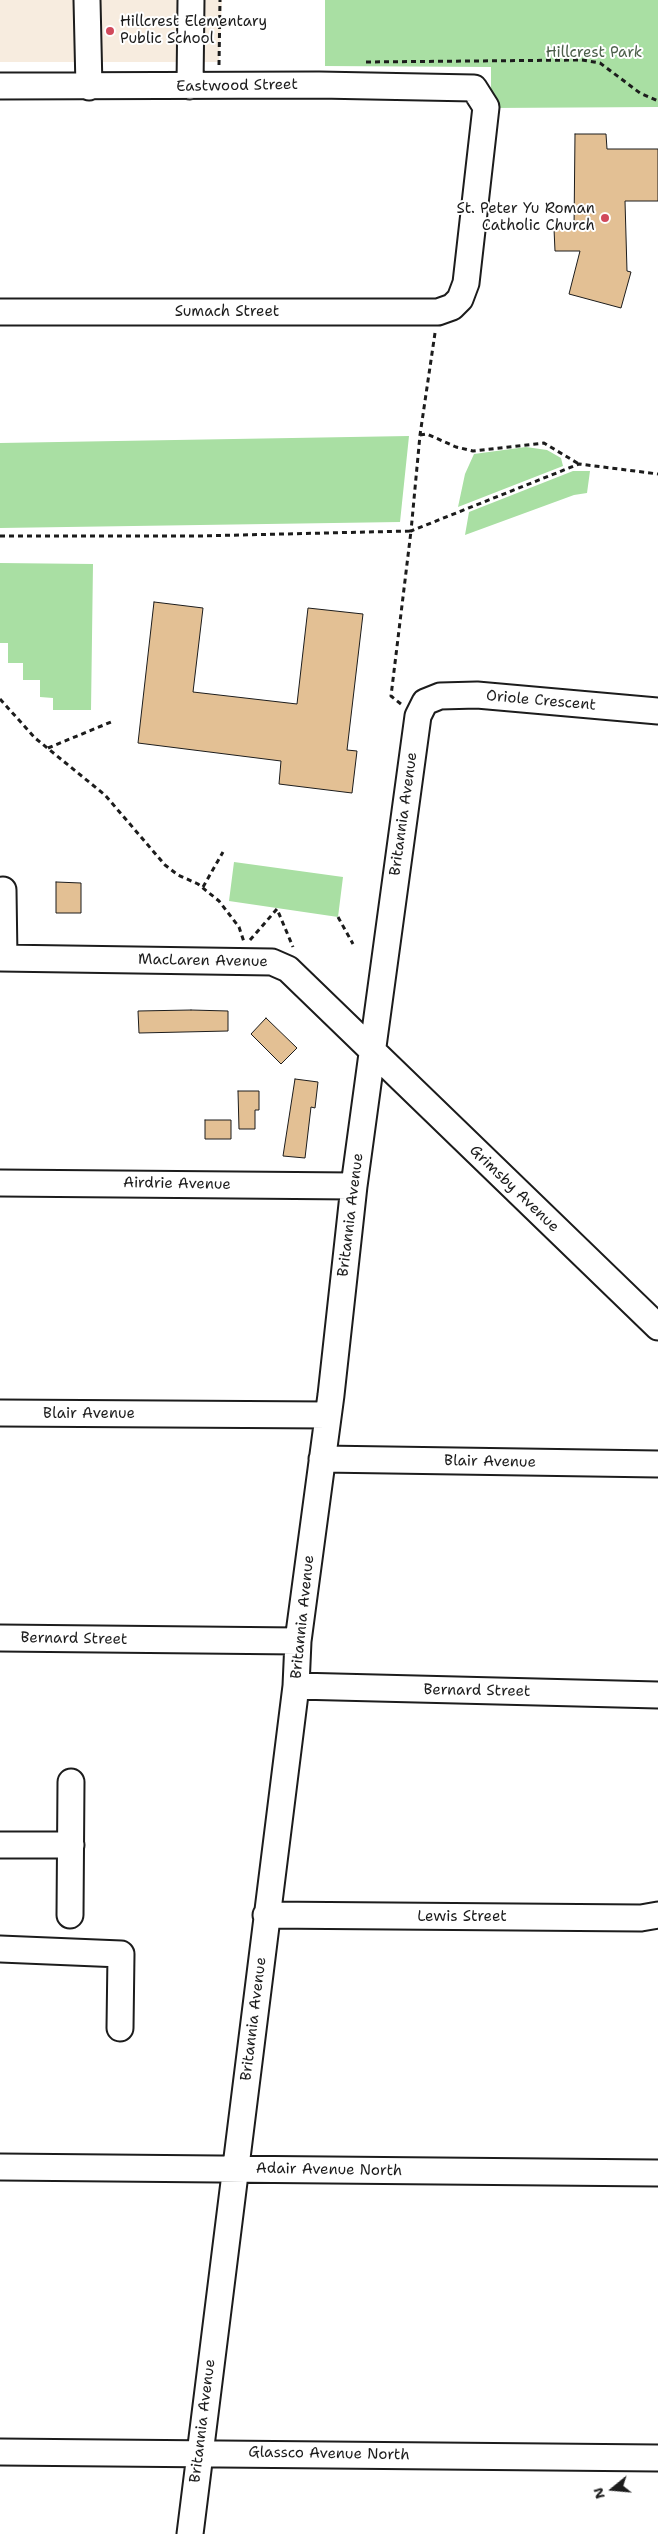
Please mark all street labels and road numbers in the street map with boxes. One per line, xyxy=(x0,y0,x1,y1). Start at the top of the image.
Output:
street label: Eastwood Street xyxy=(176,76,298,96)
street label: Sumach Street xyxy=(175,303,279,321)
street label: Oriole Crescent xyxy=(485,687,597,715)
street label: Britannia Avenue xyxy=(386,751,422,877)
street label: MacLaren Avenue xyxy=(138,951,268,971)
street label: Grimsby Avenue xyxy=(466,1142,562,1236)
street label: Britannia Avenue xyxy=(334,1152,368,1278)
street label: Airdrie Avenue xyxy=(123,1174,231,1194)
street label: Blair Avenue xyxy=(43,1405,135,1423)
street label: Blair Avenue xyxy=(444,1452,536,1472)
street label: Britannia Avenue xyxy=(288,1554,318,1680)
street label: Bernard Street xyxy=(20,1629,128,1649)
street label: Bernard Street xyxy=(423,1681,531,1701)
street label: Lewis Street xyxy=(417,1908,507,1926)
street label: Britannia Avenue xyxy=(237,1956,271,2082)
street label: Adair Avenue North xyxy=(256,2160,402,2180)
street label: Britannia Avenue xyxy=(186,2358,220,2484)
street label: Glassco Avenue North xyxy=(248,2444,410,2464)

